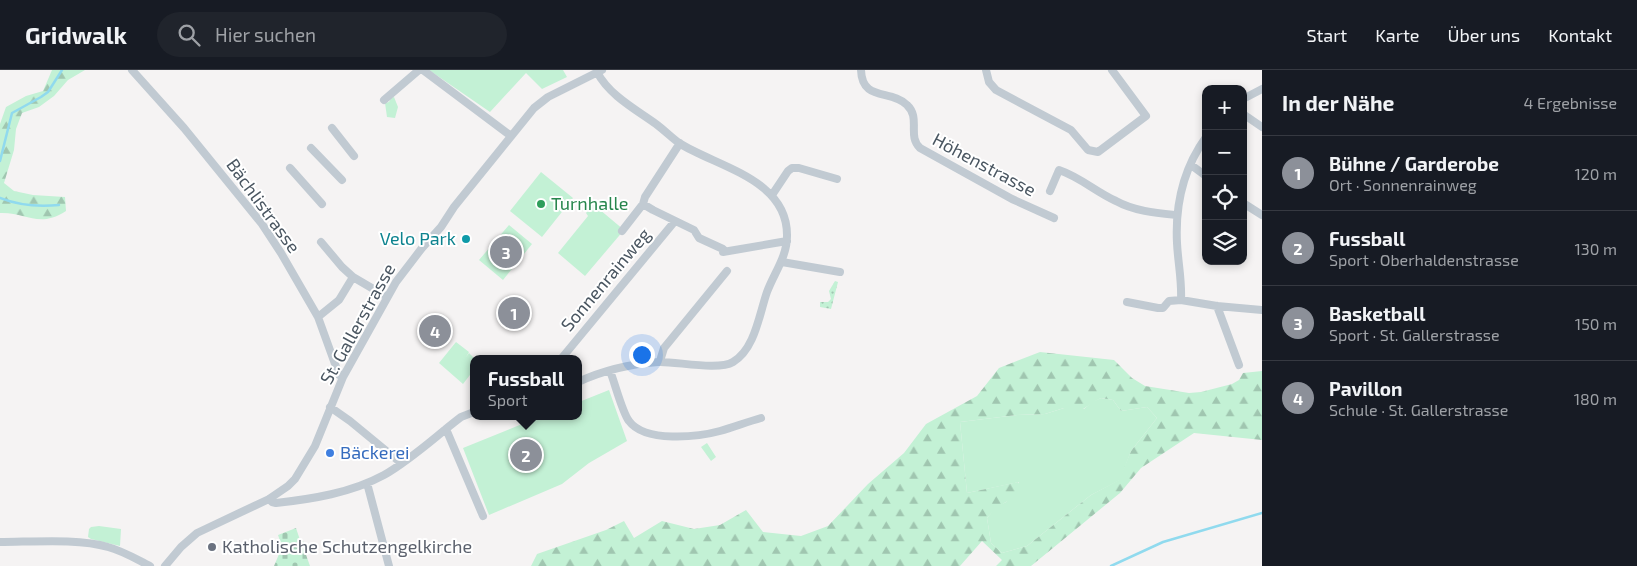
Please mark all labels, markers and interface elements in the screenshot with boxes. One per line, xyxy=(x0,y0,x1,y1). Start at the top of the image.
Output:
search box xyxy=(157,12,507,57)
text: Gridwalk xyxy=(25,20,127,49)
icon: search xyxy=(175,21,203,49)
text: Hier suchen xyxy=(215,23,316,46)
text: Start xyxy=(1306,24,1347,46)
text: Karte xyxy=(1375,24,1420,46)
text: Über uns xyxy=(1448,24,1520,46)
text: Kontakt xyxy=(1548,24,1612,46)
map controls xyxy=(1202,85,1247,265)
button: + xyxy=(1202,85,1247,130)
text: In der Nähe xyxy=(1282,90,1394,115)
text: 4 Ergebnisse xyxy=(1524,93,1617,112)
street label: Höhenstrasse xyxy=(929,128,1040,201)
button: − xyxy=(1202,130,1247,175)
text: Bühne / Garderobe xyxy=(1329,152,1499,175)
street label: Bächlistrasse xyxy=(222,154,305,257)
text: 1 xyxy=(1295,164,1301,183)
text: 120 m xyxy=(1574,164,1617,183)
button: locate xyxy=(1202,175,1247,220)
text: Ort · Sonnenrainweg xyxy=(1329,175,1477,194)
place label: Turnhalle xyxy=(551,192,629,214)
marker: Turnhalle xyxy=(535,198,547,210)
button: layers xyxy=(1202,220,1247,265)
street label: Sonnenrainweg xyxy=(556,223,655,335)
place label: Velo Park xyxy=(380,227,456,249)
text: Fussball xyxy=(1329,227,1405,250)
marker: Velo Park xyxy=(460,233,472,245)
pin: 3 xyxy=(490,233,522,271)
text: 2 xyxy=(1293,239,1303,258)
text: 130 m xyxy=(1575,239,1617,258)
text: Sport · Oberhaldenstrasse xyxy=(1329,250,1519,269)
street label: St. Gallerstrasse xyxy=(315,259,399,388)
pin: 1 xyxy=(498,294,530,332)
text: Basketball xyxy=(1329,302,1425,325)
pin: 4 xyxy=(419,312,451,350)
text: 3 xyxy=(1293,314,1303,333)
text: 150 m xyxy=(1575,314,1617,333)
text: Sport · St. Gallerstrasse xyxy=(1329,325,1500,344)
your location xyxy=(629,342,655,368)
popup xyxy=(470,355,582,420)
text: Fussball xyxy=(488,367,564,390)
text: Pavillon xyxy=(1329,377,1403,400)
text: 4 xyxy=(1293,389,1303,408)
text: 180 m xyxy=(1574,389,1617,408)
text: Sport xyxy=(488,390,528,409)
text: Schule · St. Gallerstrasse xyxy=(1329,400,1508,419)
pin: 2 xyxy=(510,436,542,474)
place label: Bäckerei xyxy=(340,441,410,463)
marker: Bäckerei xyxy=(324,447,336,459)
place label: Katholische Schutzengelkirche xyxy=(222,535,472,557)
marker: Katholische Schutzengelkirche xyxy=(206,541,218,553)

